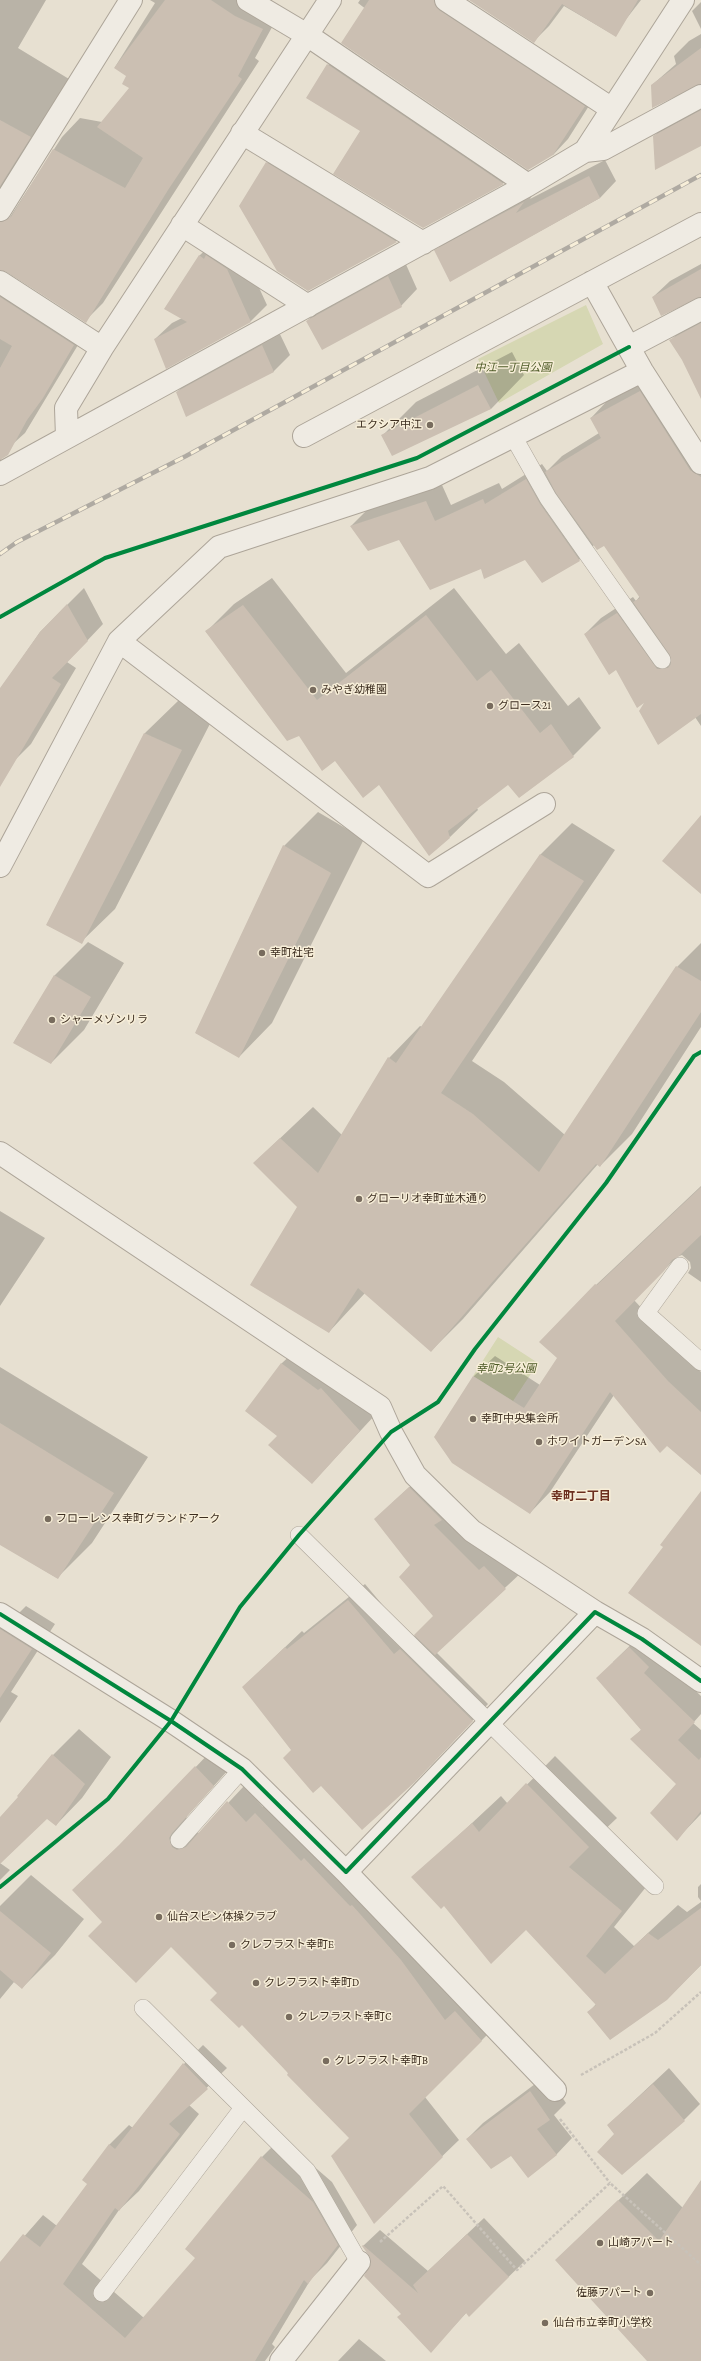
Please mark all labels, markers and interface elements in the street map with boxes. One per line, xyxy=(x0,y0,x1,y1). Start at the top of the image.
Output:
park label: 中江一丁目公園 xyxy=(475,361,551,375)
place label: エクシア中江 xyxy=(356,418,422,432)
marker: エクシア中江 xyxy=(425,420,435,430)
place label: みやぎ幼稚園 xyxy=(321,683,387,697)
marker: みやぎ幼稚園 xyxy=(308,685,318,695)
place label: グロース21 xyxy=(498,699,551,713)
marker: グロース21 xyxy=(485,701,495,711)
place label: 幸町社宅 xyxy=(270,946,314,960)
marker: 幸町社宅 xyxy=(257,948,267,958)
place label: シャーメゾンリラ xyxy=(60,1013,148,1027)
marker: シャーメゾンリラ xyxy=(47,1015,57,1025)
place label: グローリオ幸町並木通り xyxy=(367,1192,488,1206)
marker: グローリオ幸町並木通り xyxy=(354,1194,364,1204)
park label: 幸町2号公園 xyxy=(476,1362,536,1376)
place label: 幸町中央集会所 xyxy=(481,1412,558,1426)
marker: 幸町中央集会所 xyxy=(468,1414,478,1424)
place label: ホワイトガーデンSA xyxy=(547,1435,646,1449)
marker: ホワイトガーデンSA xyxy=(534,1437,544,1447)
district label: 幸町二丁目 xyxy=(551,1489,611,1503)
place label: フローレンス幸町グランドアーク xyxy=(56,1512,220,1526)
marker: フローレンス幸町グランドアーク xyxy=(43,1514,53,1524)
place label: 仙台スピン体操クラブ xyxy=(167,1910,277,1924)
marker: 仙台スピン体操クラブ xyxy=(154,1912,164,1922)
place label: クレフラスト幸町E xyxy=(240,1938,334,1952)
marker: クレフラスト幸町E xyxy=(227,1940,237,1950)
place label: クレフラスト幸町D xyxy=(264,1976,359,1990)
marker: クレフラスト幸町D xyxy=(251,1978,261,1988)
place label: クレフラスト幸町C xyxy=(297,2010,391,2024)
marker: クレフラスト幸町C xyxy=(284,2012,294,2022)
place label: クレフラスト幸町B xyxy=(334,2054,428,2068)
marker: クレフラスト幸町B xyxy=(321,2056,331,2066)
place label: 山崎アパート xyxy=(608,2236,674,2250)
marker: 山崎アパート xyxy=(595,2238,605,2248)
place label: 佐藤アパート xyxy=(576,2286,642,2300)
marker: 佐藤アパート xyxy=(645,2288,655,2298)
place label: 仙台市立幸町小学校 xyxy=(553,2316,652,2330)
marker: 仙台市立幸町小学校 xyxy=(540,2318,550,2328)

